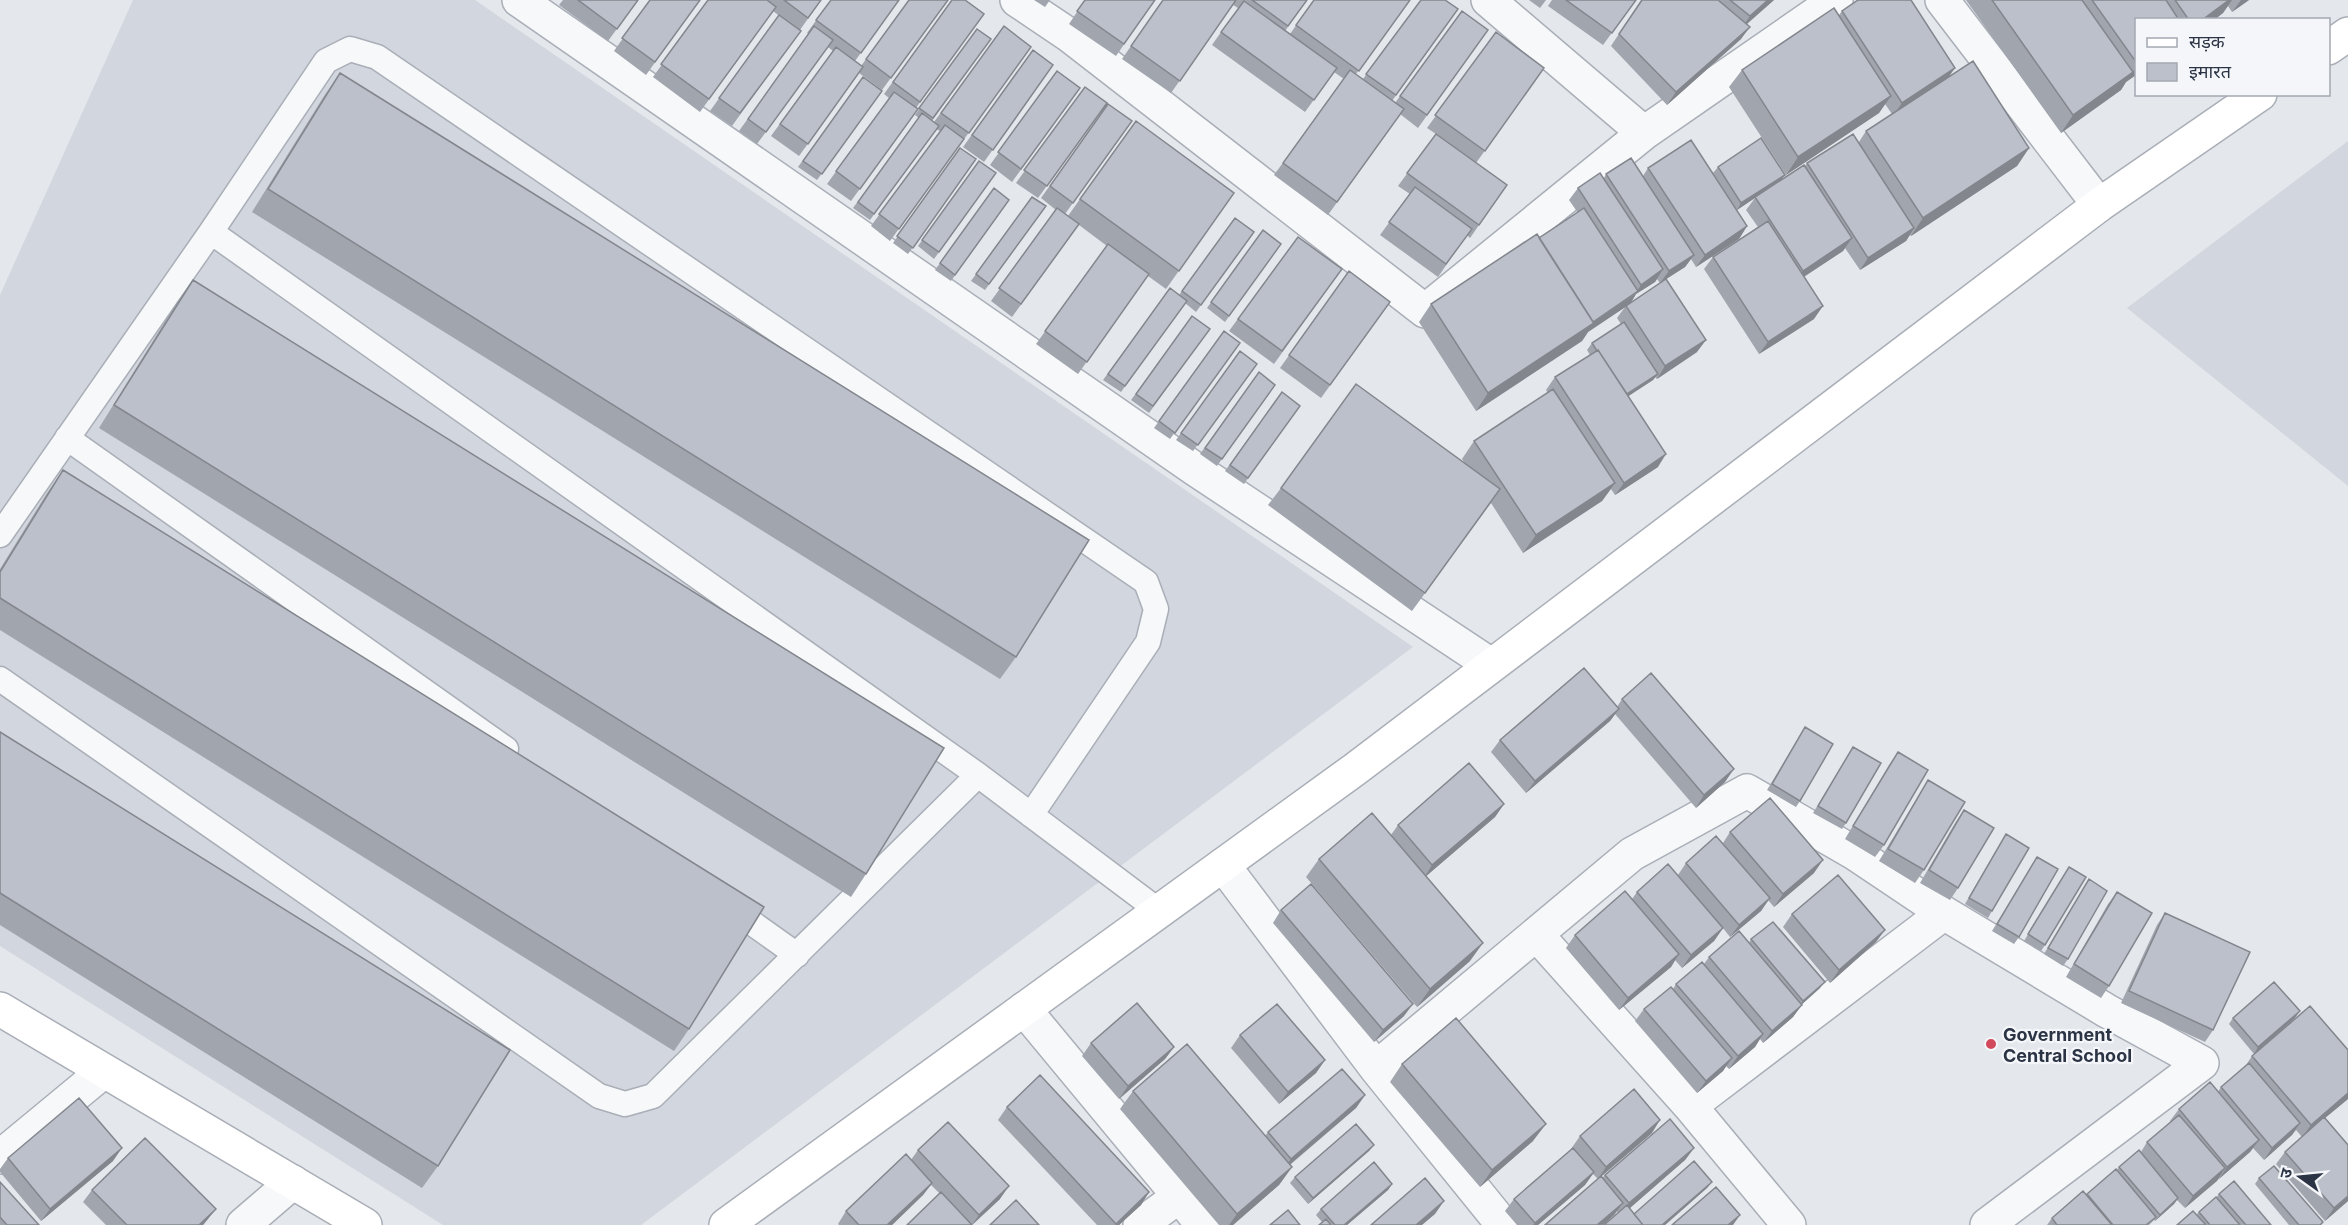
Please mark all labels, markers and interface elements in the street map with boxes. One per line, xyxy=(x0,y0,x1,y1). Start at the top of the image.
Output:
legend xyxy=(2135,18,2330,96)
text: सड़क xyxy=(2189,31,2226,52)
text: इमारत xyxy=(2189,61,2232,82)
place label: Government Central School xyxy=(2003,1024,2132,1066)
marker: Government Central School xyxy=(1984,1037,1998,1051)
north arrow xyxy=(2270,1147,2330,1207)
text: उ xyxy=(2275,1165,2297,1180)

